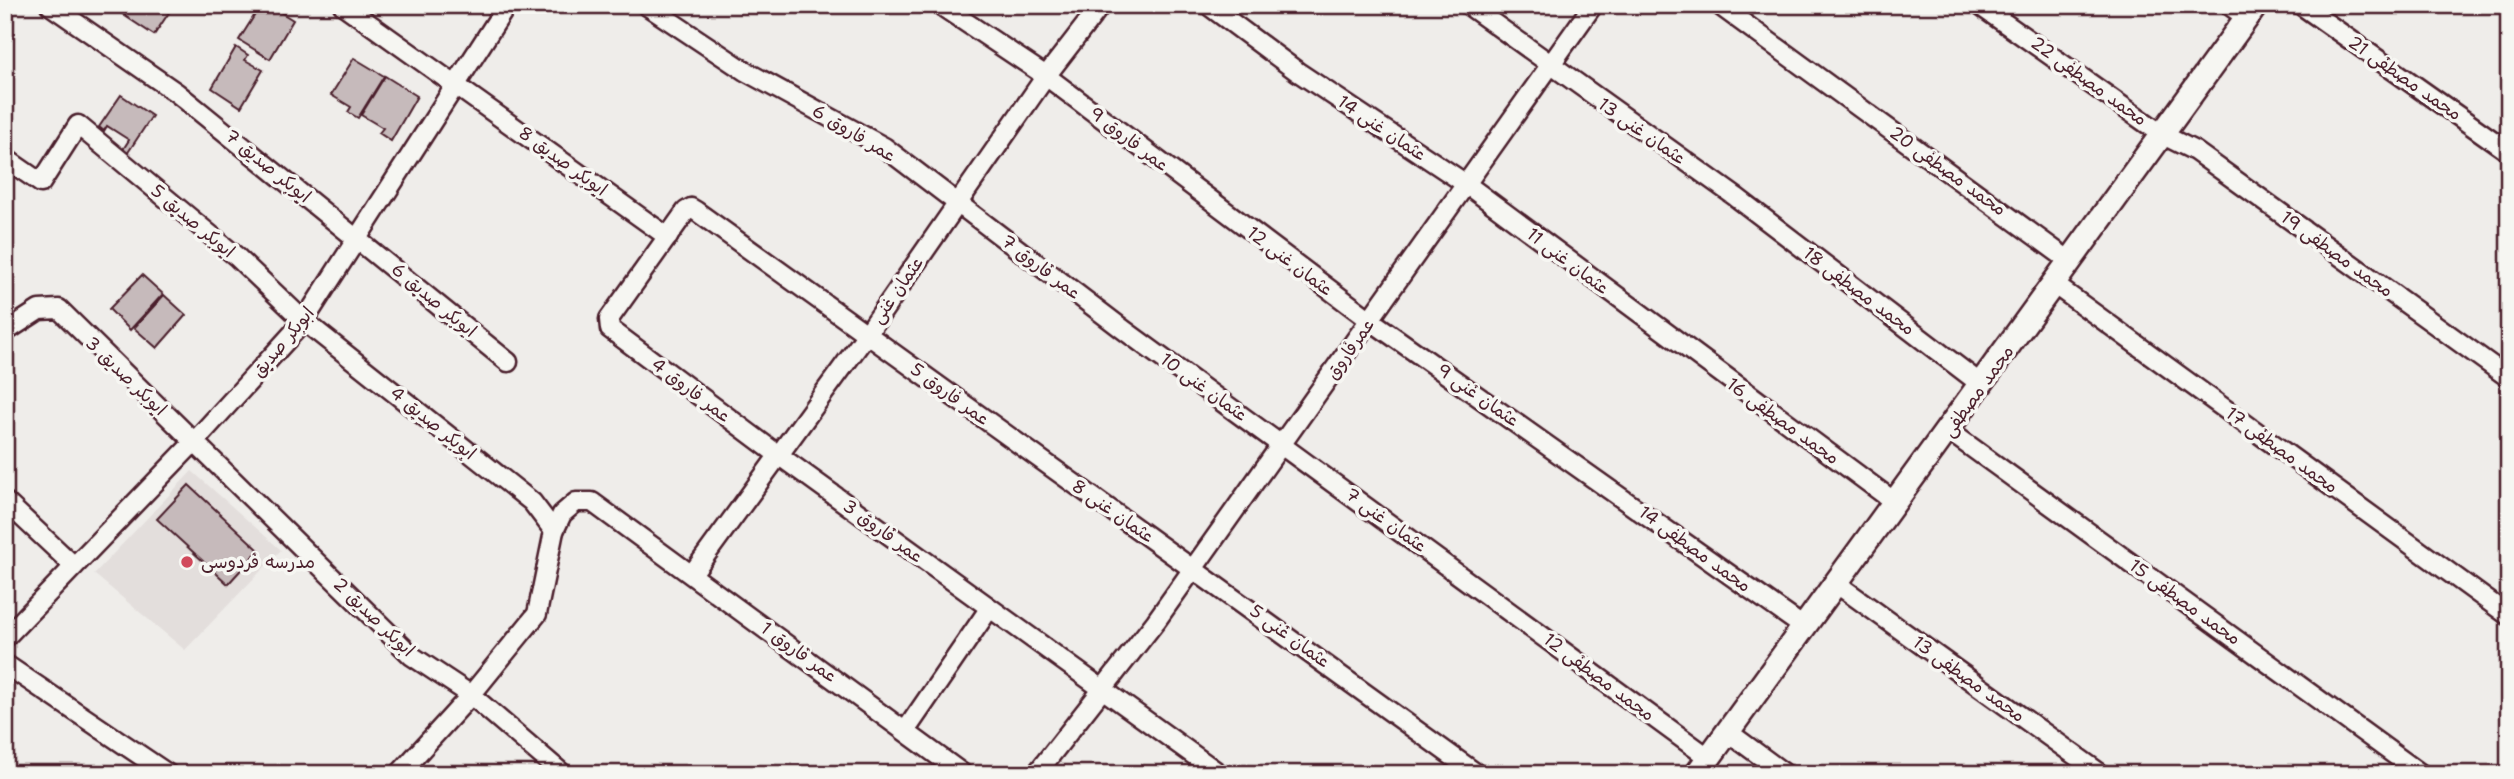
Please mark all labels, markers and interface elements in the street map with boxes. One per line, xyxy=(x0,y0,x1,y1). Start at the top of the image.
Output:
street label: محمد مصطفی 21 xyxy=(2344,30,2466,126)
street label: محمد مصطفی 22 xyxy=(2026,31,2152,131)
street label: عثمان غنی 14 xyxy=(1333,90,1431,166)
street label: عثمان غنی 13 xyxy=(1593,92,1691,170)
street label: عمر فاروق 6 xyxy=(808,99,900,167)
street label: عمر فاروق 9 xyxy=(1084,101,1174,177)
street label: ابوبکر صدیق 8 xyxy=(514,121,612,201)
street label: محمد مصطفی 20 xyxy=(1885,121,2011,221)
street label: ابوبکر صدیق 7 xyxy=(220,124,316,208)
street label: ابوبکر صدیق 5 xyxy=(146,179,240,263)
street label: محمد مصطفی 19 xyxy=(2276,205,2398,303)
street label: عثمان غنی 12 xyxy=(1242,221,1338,301)
street label: عثمان غنی 11 xyxy=(1522,222,1614,300)
street label: عمر فاروق 7 xyxy=(996,229,1086,305)
street label: محمد مصطفی 18 xyxy=(1798,241,1920,341)
street label: عثمان غنی xyxy=(865,252,929,328)
street label: ابوبکر صدیق 6 xyxy=(386,257,482,343)
street label: ابوبکر صدیق xyxy=(246,302,320,382)
street label: عمرفاروق xyxy=(1320,314,1380,384)
street label: ابوبکر صدیق 3 xyxy=(80,331,172,421)
street label: محمد مصطفی xyxy=(1937,340,2019,442)
street label: عثمان غنی 10 xyxy=(1156,347,1252,427)
street label: عمر فاروق 4 xyxy=(646,352,736,428)
street label: عمر فاروق 5 xyxy=(906,357,994,431)
street label: عثمان غنی 9 xyxy=(1432,358,1524,432)
street label: محمد مصطفی 16 xyxy=(1722,372,1844,470)
street label: ابوبکر صدیق 4 xyxy=(385,381,481,465)
street label: محمد مصطفی 17 xyxy=(2221,401,2343,499)
street label: عثمان غنی 8 xyxy=(1067,474,1159,548)
street label: عثمان غنی 7 xyxy=(1340,482,1432,558)
street label: عمر فاروق 3 xyxy=(838,494,928,568)
street label: محمد مصطفی 14 xyxy=(1634,500,1756,598)
place label: مدرسه فردوسی xyxy=(201,550,315,574)
street label: محمد مصطفی 15 xyxy=(2124,553,2246,651)
marker: مدرسه فردوسی xyxy=(179,554,195,570)
street label: ابوبکر صدیق 2 xyxy=(328,572,420,662)
street label: عثمان غنی 5 xyxy=(1245,599,1335,673)
street label: عمر فاروق 1 xyxy=(756,616,842,688)
street label: محمد مصطفی 12 xyxy=(1539,627,1659,727)
street label: محمد مصطفی 13 xyxy=(1908,630,2030,728)

